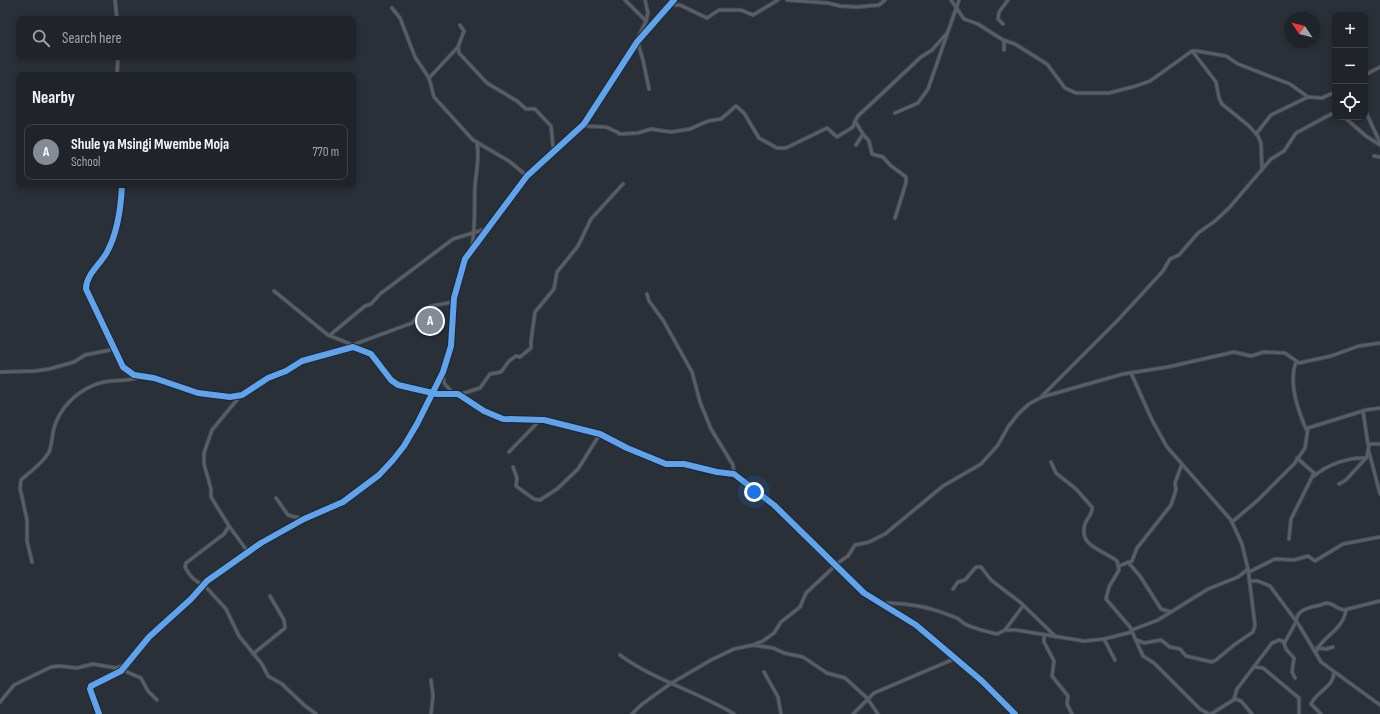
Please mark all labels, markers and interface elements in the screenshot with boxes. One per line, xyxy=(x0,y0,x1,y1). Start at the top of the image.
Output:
north arrow xyxy=(1284,12,1320,48)
map controls xyxy=(1332,12,1368,120)
button: + xyxy=(1332,12,1368,48)
search box xyxy=(16,16,356,60)
icon: search xyxy=(30,27,52,49)
text: Search here xyxy=(62,29,122,48)
button: − xyxy=(1332,48,1368,84)
button: locate xyxy=(1332,84,1368,120)
text: Nearby xyxy=(32,88,75,108)
text: Shule ya Msingi Mwembe Moja xyxy=(71,135,229,154)
text: A xyxy=(43,144,49,160)
text: 770 m xyxy=(312,144,339,160)
text: School xyxy=(71,154,101,170)
pin: A xyxy=(417,306,443,336)
your location xyxy=(744,482,764,502)

